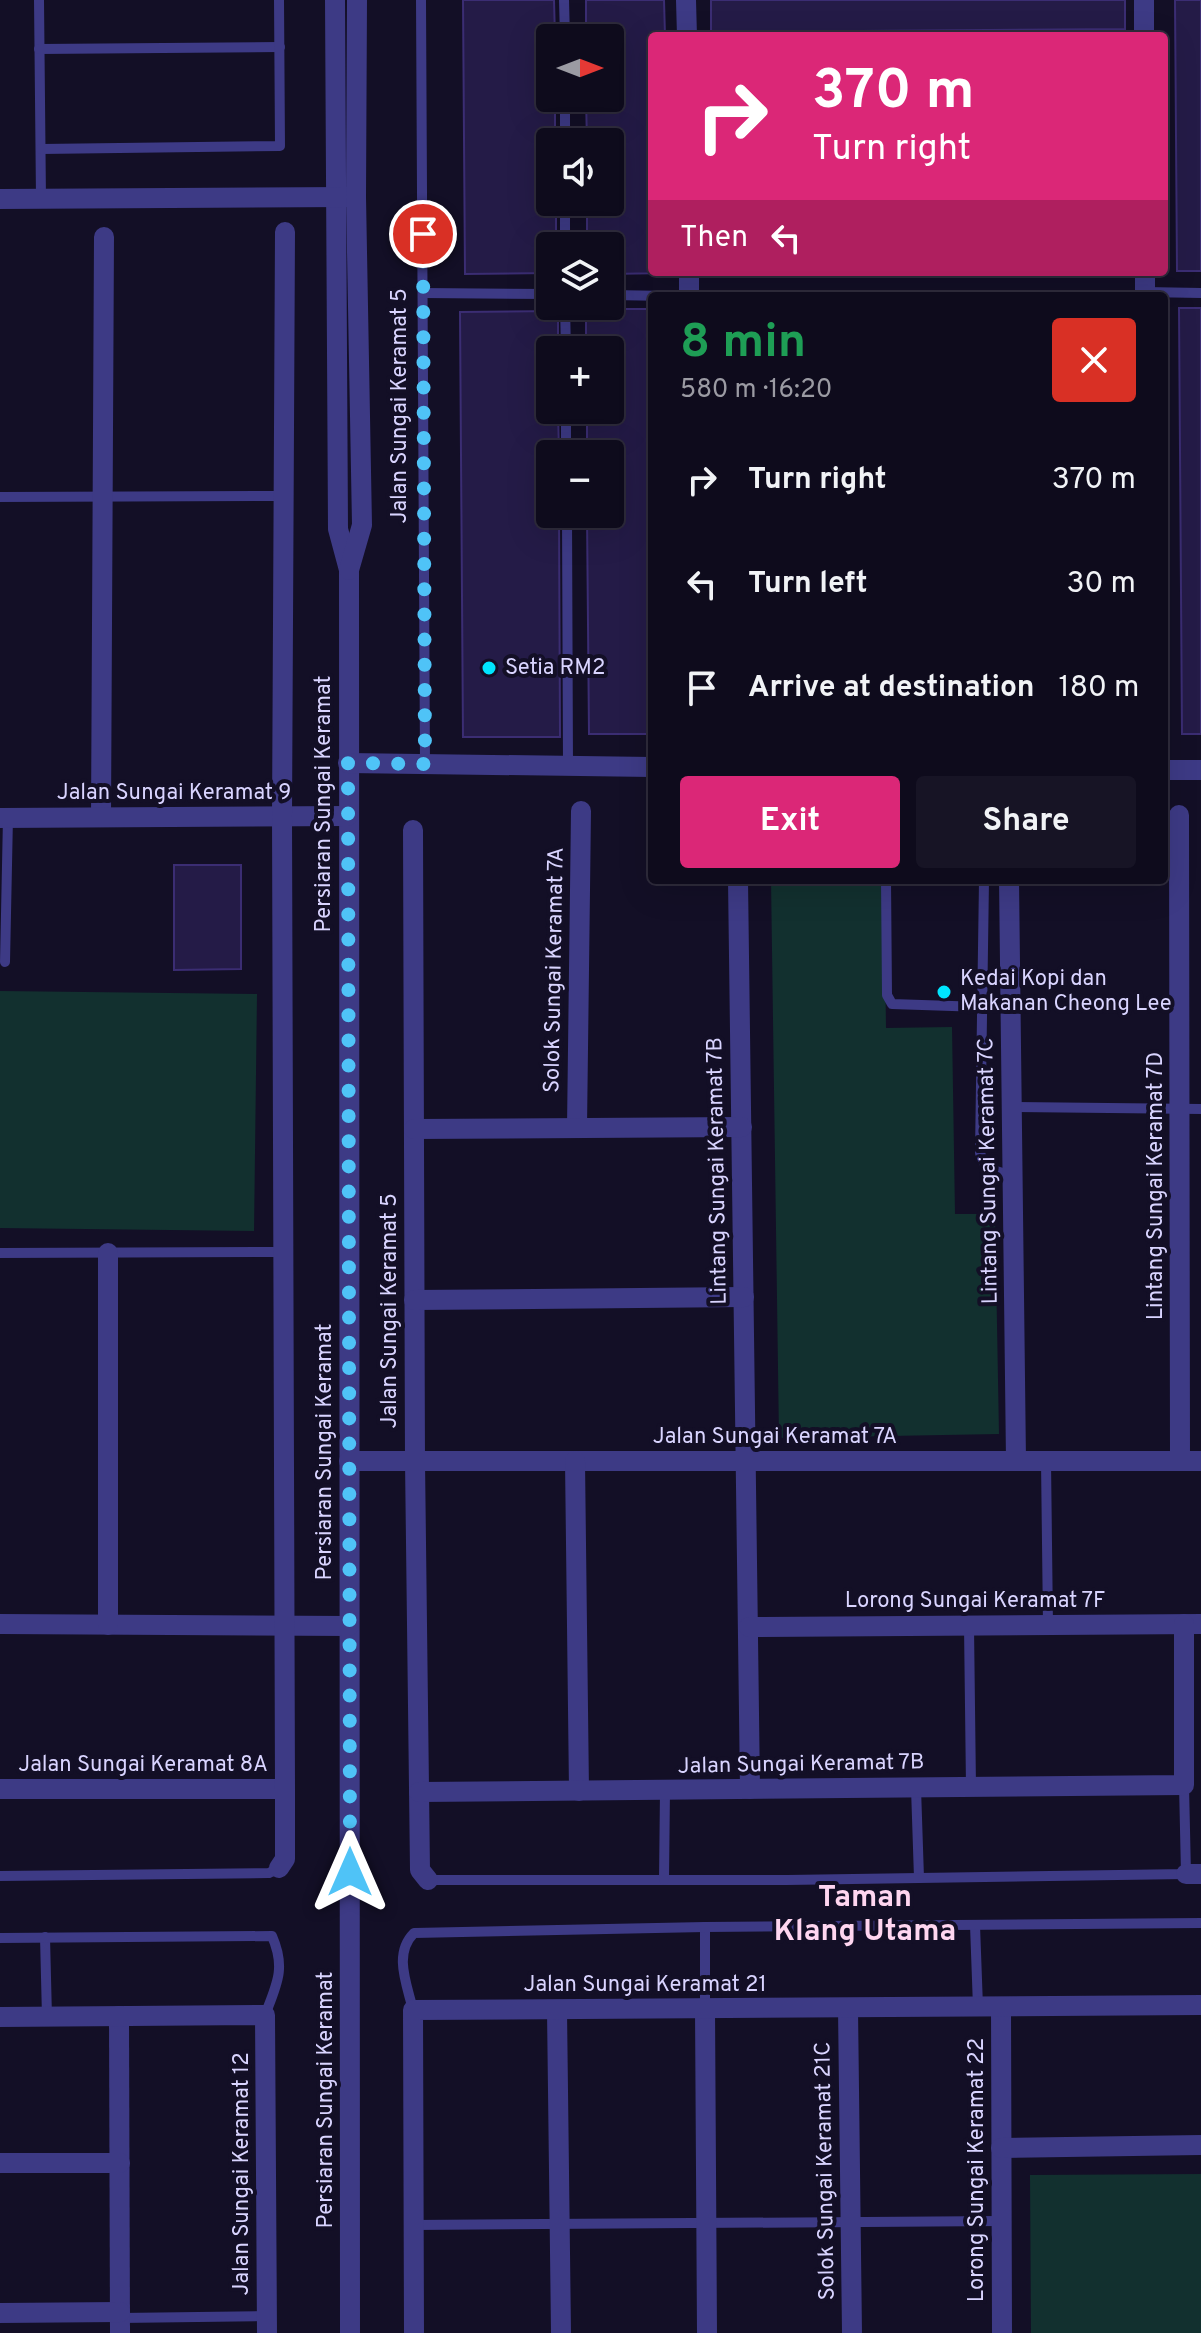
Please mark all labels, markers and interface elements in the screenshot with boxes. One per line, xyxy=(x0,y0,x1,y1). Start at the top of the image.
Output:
north arrow xyxy=(536,24,624,112)
map controls xyxy=(536,24,624,528)
text: 370 m xyxy=(812,58,975,128)
icon: right xyxy=(680,64,784,168)
text: Turn right xyxy=(812,127,971,173)
button: sound xyxy=(536,128,624,216)
pin xyxy=(389,200,457,268)
icon: arrive xyxy=(401,212,445,256)
icon: left xyxy=(764,216,808,260)
text: Then xyxy=(680,220,748,257)
button: layers xyxy=(536,232,624,320)
street label: Jalan Sungai Keramat 5 xyxy=(387,288,414,524)
text: 8 min xyxy=(680,314,806,374)
button: close xyxy=(1052,318,1136,402)
button: + xyxy=(536,336,624,424)
text: 580 m · 16:20 xyxy=(680,374,833,407)
button: − xyxy=(536,440,624,528)
icon: right xyxy=(680,458,724,502)
text: Turn right xyxy=(748,462,886,499)
text: 370 m xyxy=(1052,462,1136,499)
icon: left xyxy=(680,562,724,606)
text: Turn left xyxy=(748,566,868,603)
text: 30 m xyxy=(1067,566,1136,603)
place label: Setia RM2 xyxy=(505,655,605,682)
marker: Setia RM2 xyxy=(480,659,498,677)
icon: arrive xyxy=(680,666,724,710)
text: Arrive at destination xyxy=(748,670,1034,707)
text: 180 m xyxy=(1058,670,1139,707)
street label: Persiaran Sungai Keramat xyxy=(311,675,338,933)
button: Exit xyxy=(680,776,900,868)
button: Share xyxy=(916,776,1136,868)
street label: Jalan Sungai Keramat 9 xyxy=(57,780,291,807)
street label: Solok Sungai Keramat 7A xyxy=(539,847,571,1093)
place label: Kedai Kopi dan Makanan Cheong Lee xyxy=(960,966,1172,1018)
marker: Kedai Kopi dan Makanan Cheong Lee xyxy=(935,983,953,1001)
street label: Lintang Sungai Keramat 7B xyxy=(702,1037,734,1305)
street label: Lintang Sungai Keramat 7C xyxy=(973,1037,1005,1305)
street label: Lintang Sungai Keramat 7D xyxy=(1143,1052,1170,1320)
street label: Jalan Sungai Keramat 5 xyxy=(377,1193,404,1429)
street label: Persiaran Sungai Keramat xyxy=(312,1323,339,1581)
street label: Jalan Sungai Keramat 7A xyxy=(653,1424,897,1451)
street label: Lorong Sungai Keramat 7F xyxy=(845,1588,1105,1615)
street label: Jalan Sungai Keramat 7B xyxy=(678,1749,924,1781)
street label: Jalan Sungai Keramat 8A xyxy=(18,1752,268,1779)
position arrow xyxy=(308,1830,392,1914)
district label: Taman Klang Utama xyxy=(774,1880,956,1951)
street label: Persiaran Sungai Keramat xyxy=(313,1971,340,2229)
street label: Jalan Sungai Keramat 21 xyxy=(523,1972,767,1999)
street label: Lorong Sungai Keramat 22 xyxy=(964,2038,991,2302)
street label: Solok Sungai Keramat 21C xyxy=(810,2041,842,2301)
street label: Jalan Sungai Keramat 12 xyxy=(229,2052,256,2296)

